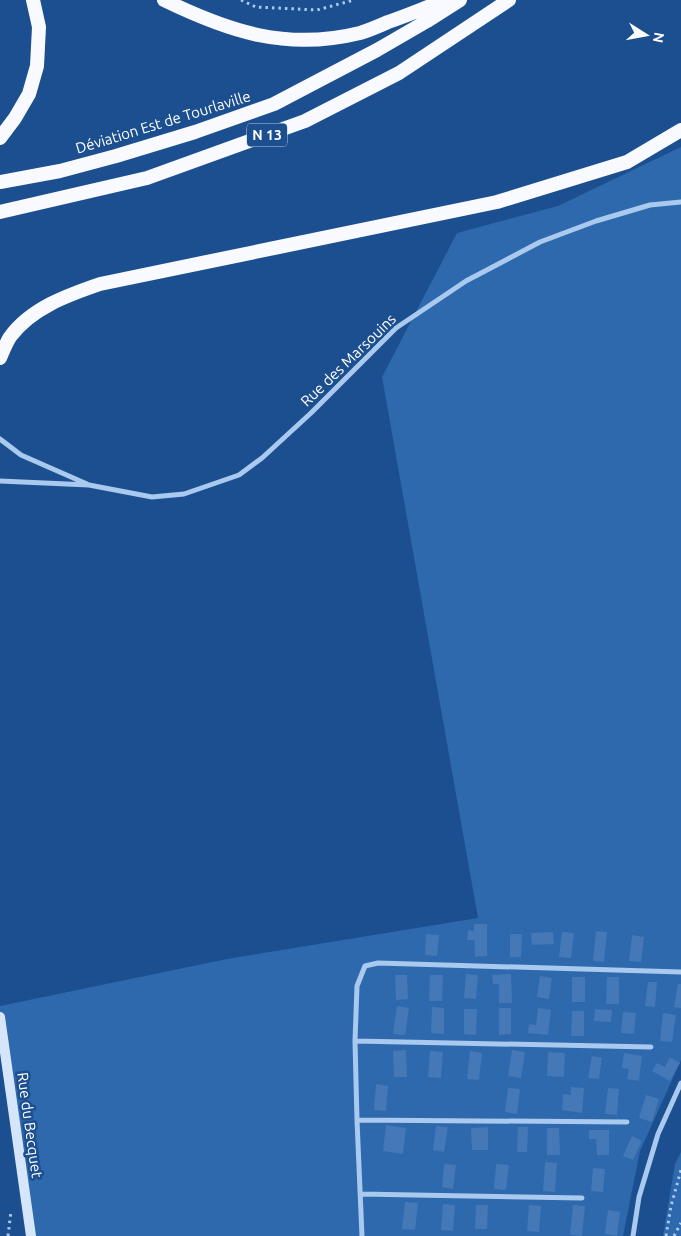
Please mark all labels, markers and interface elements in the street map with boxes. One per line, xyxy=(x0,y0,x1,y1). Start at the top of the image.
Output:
north arrow xyxy=(621,10,671,60)
text: N xyxy=(650,31,668,44)
street label: Déviation Est de Tourlaville xyxy=(73,87,253,157)
road number: N 13 xyxy=(247,124,287,146)
street label: Rue des Marsouins xyxy=(297,310,399,410)
street label: Rue du Becquet xyxy=(14,1071,46,1179)

